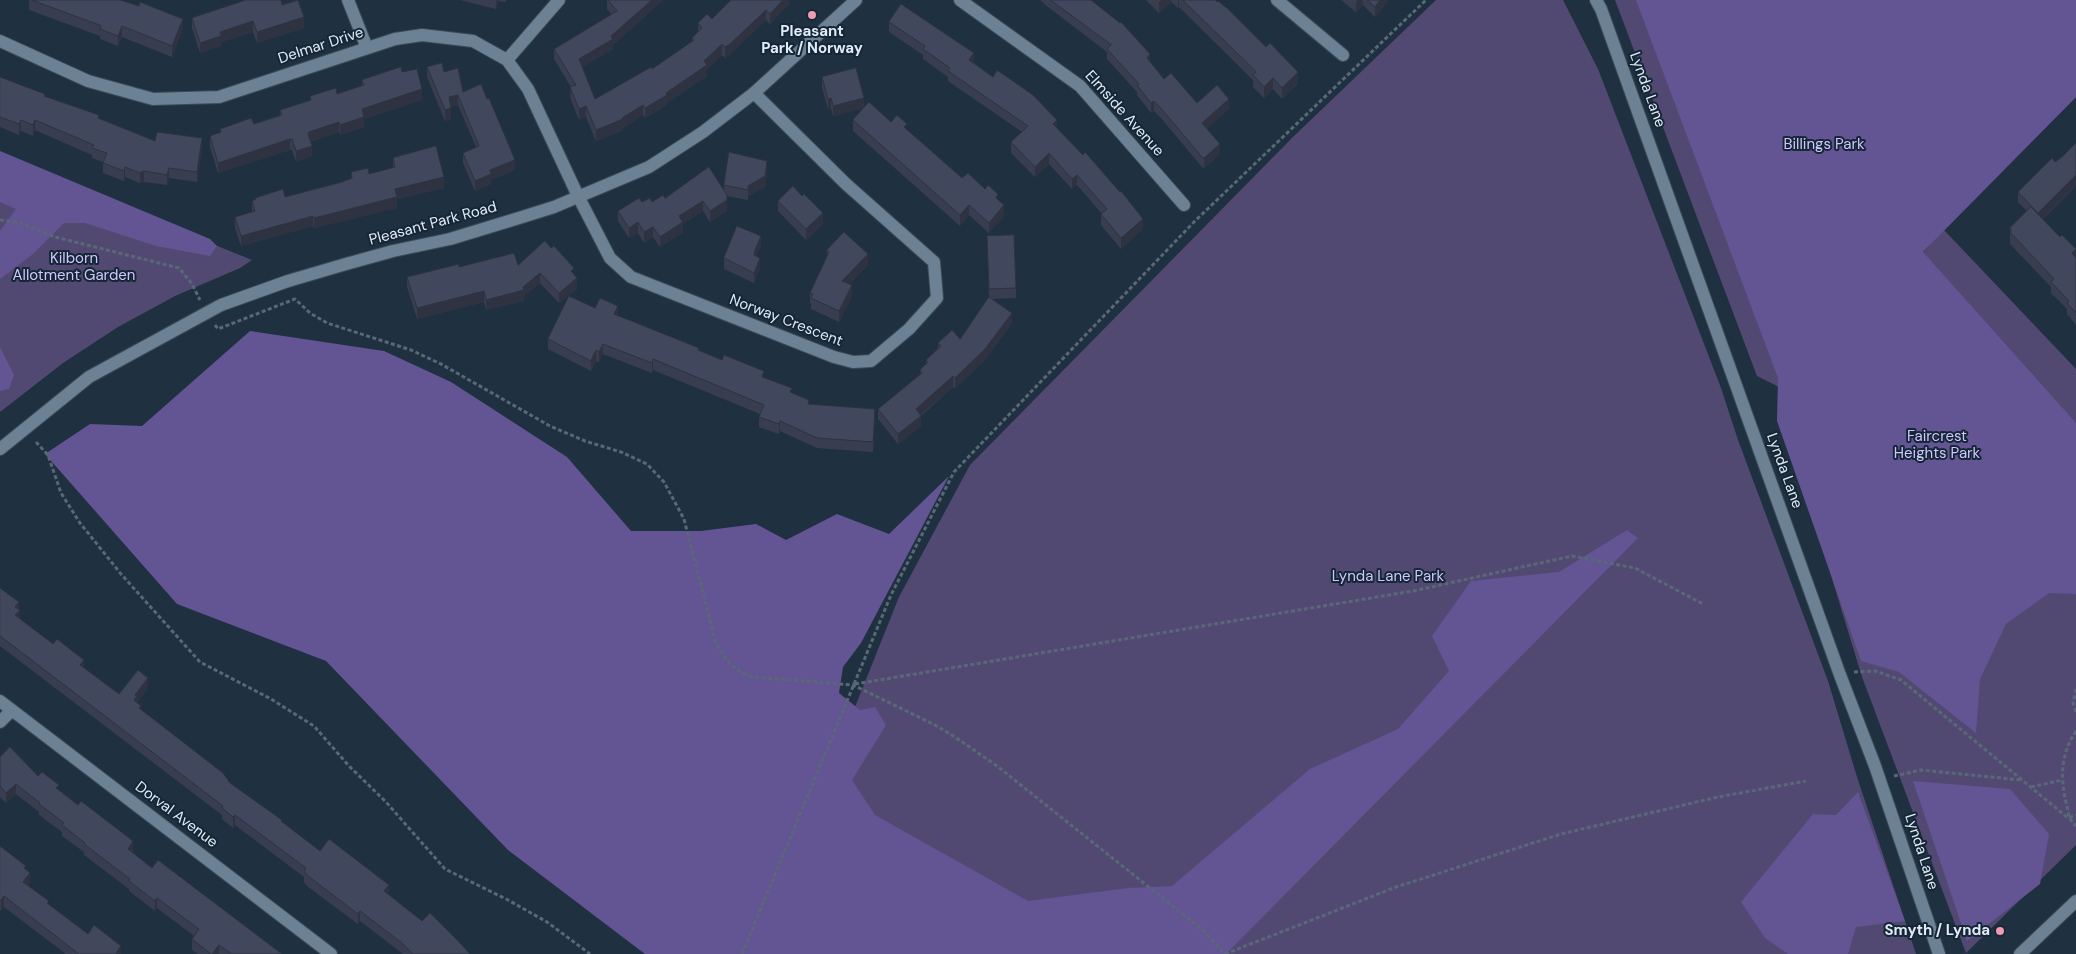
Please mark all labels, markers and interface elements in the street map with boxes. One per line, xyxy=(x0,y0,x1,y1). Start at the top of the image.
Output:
marker: Pleasant Park / Norway xyxy=(806,9,818,21)
place label: Pleasant Park / Norway xyxy=(761,23,863,58)
street label: Delmar Drive xyxy=(276,24,366,68)
street label: Lynda Lane xyxy=(1625,50,1669,130)
street label: Elmside Avenue xyxy=(1081,67,1167,161)
park label: Billings Park xyxy=(1783,136,1865,154)
street label: Pleasant Park Road xyxy=(367,198,499,250)
park label: Kilborn Allotment Garden xyxy=(13,250,135,285)
street label: Norway Crescent xyxy=(727,291,845,351)
park label: Faircrest Heights Park xyxy=(1894,428,1980,463)
street label: Lynda Lane xyxy=(1762,431,1806,511)
park label: Lynda Lane Park xyxy=(1332,568,1444,586)
street label: Dorval Avenue xyxy=(131,778,221,852)
street label: Lynda Lane xyxy=(1900,812,1942,892)
place label: Smyth / Lynda xyxy=(1885,922,1990,940)
marker: Smyth / Lynda xyxy=(1994,925,2006,937)

